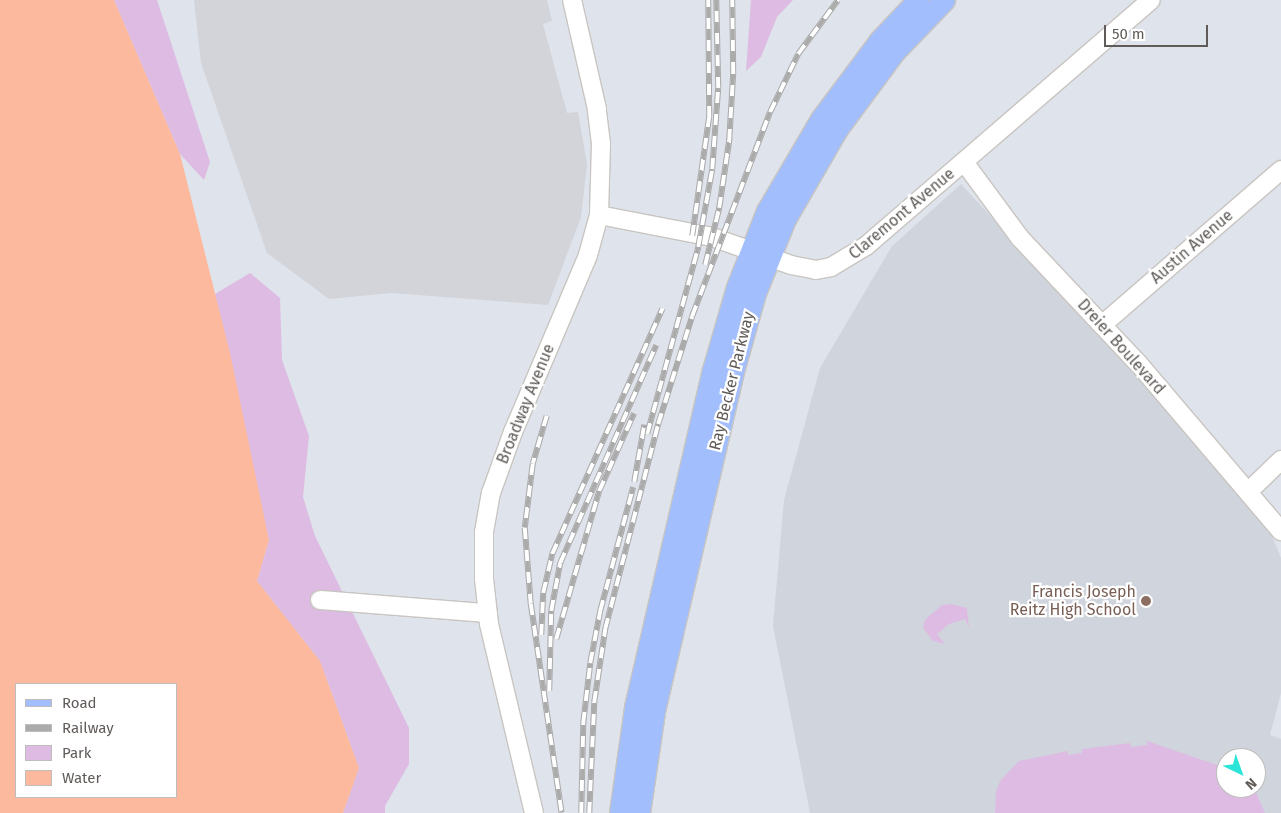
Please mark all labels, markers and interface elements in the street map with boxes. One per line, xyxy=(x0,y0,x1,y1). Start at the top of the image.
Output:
scale bar xyxy=(1106,15,1210,47)
text: 50 m xyxy=(1112,25,1145,43)
street label: Claremont Avenue xyxy=(845,164,959,264)
street label: Austin Avenue xyxy=(1147,206,1237,288)
street label: Dreier Boulevard xyxy=(1073,295,1169,399)
street label: Ray Becker Parkway xyxy=(705,310,759,452)
street label: Broadway Avenue xyxy=(493,341,559,467)
place label: Francis Joseph Reitz High School xyxy=(1010,582,1136,620)
marker: Francis Joseph Reitz High School xyxy=(1140,595,1152,607)
legend xyxy=(15,683,178,798)
text: Road xyxy=(62,694,97,712)
text: Railway xyxy=(62,719,114,737)
text: Park xyxy=(62,744,92,762)
north arrow xyxy=(1216,748,1266,798)
text: Water xyxy=(62,769,101,787)
text: N xyxy=(1242,774,1260,793)

